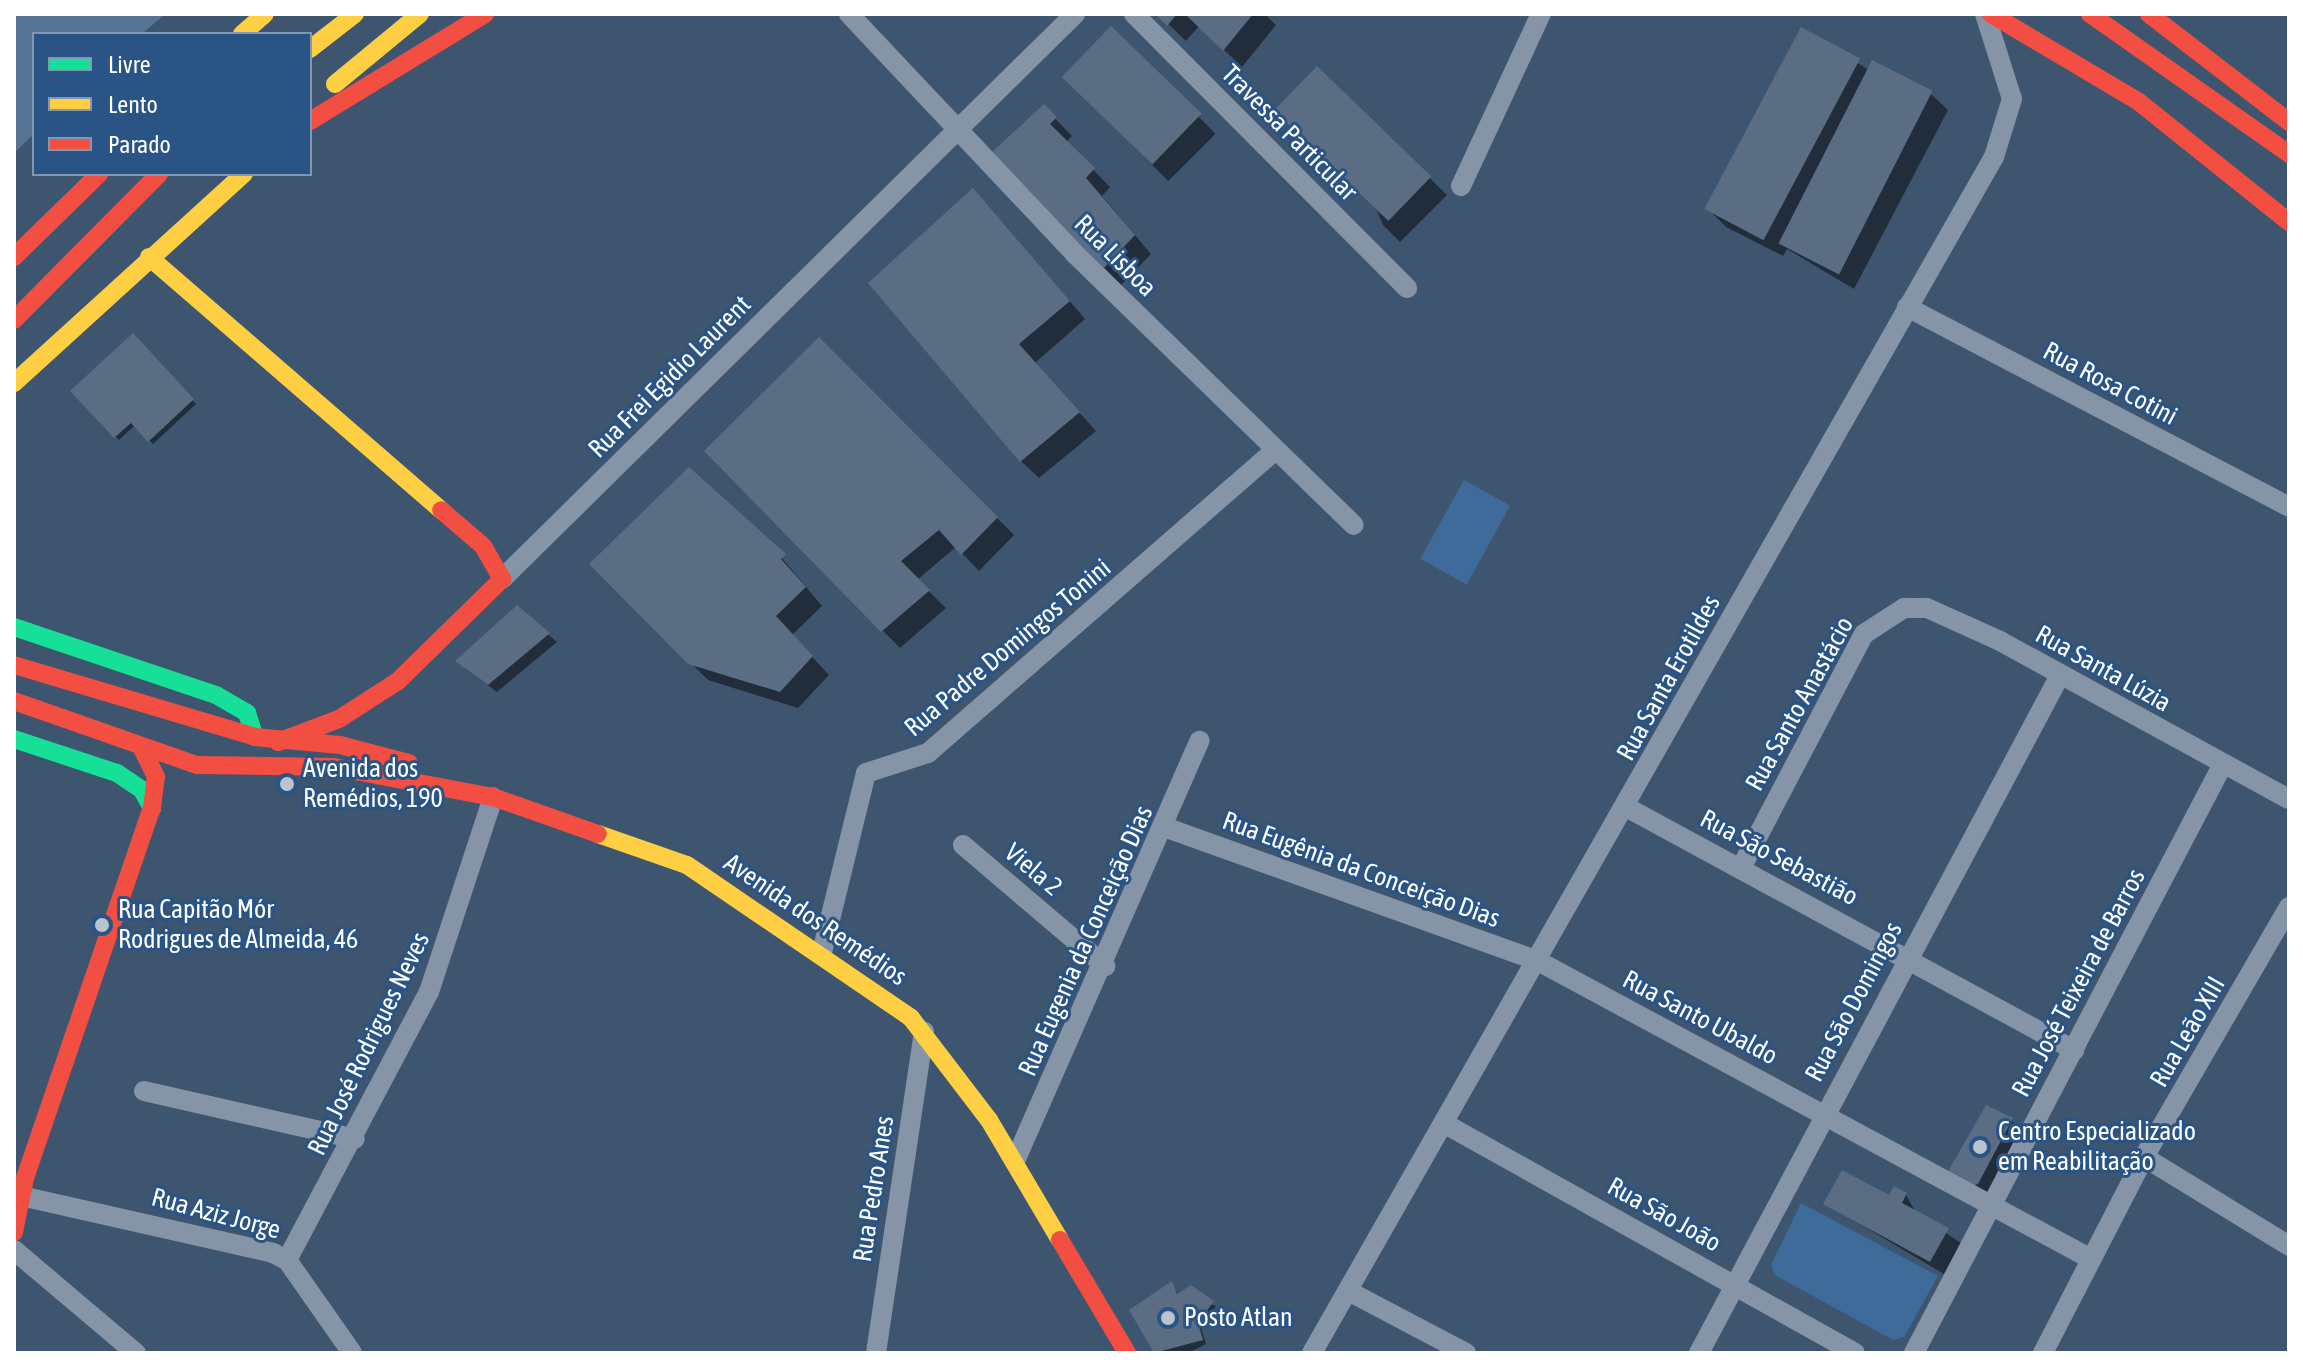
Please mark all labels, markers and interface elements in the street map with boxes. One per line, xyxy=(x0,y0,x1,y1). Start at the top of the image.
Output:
legend xyxy=(32,32,312,176)
text: Livre xyxy=(108,51,151,78)
street label: Travessa Particular xyxy=(1215,59,1363,207)
text: Lento xyxy=(108,91,158,118)
text: Parado xyxy=(108,131,171,158)
street label: Rua Lisboa xyxy=(1068,209,1162,303)
street label: Rua Frei Egidio Laurent xyxy=(582,289,758,465)
street label: Rua Rosa Cotini xyxy=(2038,336,2182,432)
street label: Rua Padre Domingos Tonini xyxy=(898,553,1118,743)
street label: Rua Santa Erotildes xyxy=(1611,590,1727,766)
street label: Rua Santo Anastácio xyxy=(1739,612,1861,796)
street label: Rua Santa Lúzia xyxy=(2030,619,2176,719)
place label: Avenida dos Remédios, 190 xyxy=(303,753,443,814)
marker: Avenida dos Remédios, 190 xyxy=(278,775,296,793)
street label: Rua Eugenia da Conceição Dias xyxy=(1012,801,1160,1081)
street label: Rua São Sebastião xyxy=(1695,803,1863,913)
street label: Rua Eugênia da Conceição Dias xyxy=(1218,805,1504,935)
street label: Viela 2 xyxy=(998,837,1068,903)
street label: Avenida dos Remédios xyxy=(718,847,912,993)
street label: Rua José Teixeira de Barros xyxy=(2006,864,2152,1102)
place label: Rua Capitão Mór Rodrigues de Almeida, 46 xyxy=(118,894,358,956)
marker: Rua Capitão Mór Rodrigues de Almeida, 46 xyxy=(93,916,111,934)
street label: Rua São Domingos xyxy=(1799,917,1909,1087)
street label: Rua José Rodrigues Neves xyxy=(301,927,437,1161)
street label: Rua Santo Ubaldo xyxy=(1617,964,1783,1072)
street label: Rua Leão XIII xyxy=(2144,971,2232,1093)
street label: Rua Pedro Anes xyxy=(847,1114,901,1264)
place label: Centro Especializado em Reabilitação xyxy=(1998,1116,2196,1178)
marker: Centro Especializado em Reabilitação xyxy=(1969,1136,1991,1158)
street label: Rua São João xyxy=(1602,1171,1726,1259)
street label: Rua Aziz Jorge xyxy=(148,1182,284,1246)
place label: Posto Atlan xyxy=(1184,1302,1293,1334)
marker: Posto Atlan xyxy=(1159,1309,1177,1327)

